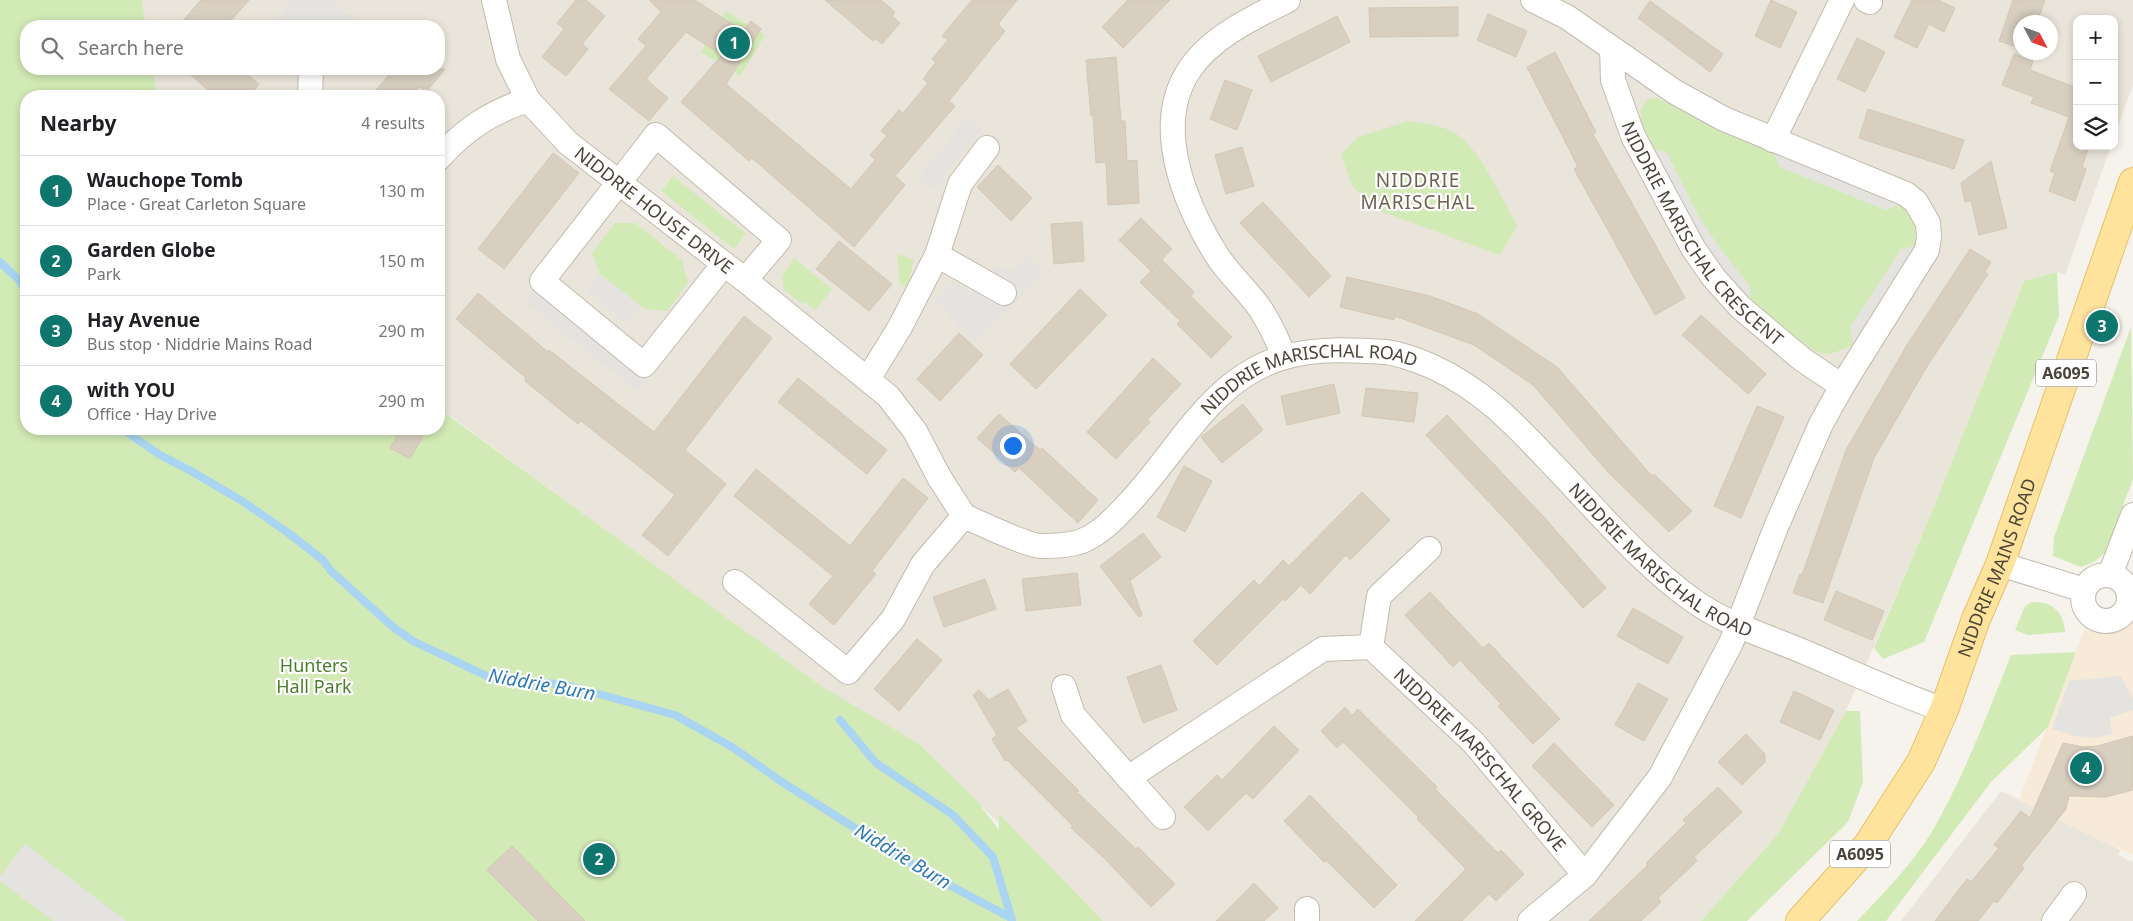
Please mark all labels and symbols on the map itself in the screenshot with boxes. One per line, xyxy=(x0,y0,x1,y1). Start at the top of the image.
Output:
north arrow xyxy=(2013,15,2058,60)
pin: 1 xyxy=(718,24,750,62)
street label: NIDDRIE MARISCHAL CRESCENT xyxy=(1617,118,1789,351)
street label: NIDDRIE HOUSE DRIVE xyxy=(570,141,738,279)
district label: NIDDRIE MARISCHAL xyxy=(1360,167,1476,215)
pin: 3 xyxy=(2086,307,2118,345)
street label: NIDDRIE MARISCHAL ROAD xyxy=(1195,338,1421,420)
road number: A6095 xyxy=(2036,359,2096,386)
your location xyxy=(1000,433,1026,459)
street label: NIDDRIE MAINS ROAD xyxy=(1952,475,2041,660)
street label: NIDDRIE MARISCHAL ROAD xyxy=(1564,477,1757,642)
park label: Hunters Hall Park xyxy=(276,653,352,698)
water label: Niddrie Burn xyxy=(486,662,598,706)
street label: NIDDRIE MARISCHAL GROVE xyxy=(1389,663,1572,856)
pin: 4 xyxy=(2070,749,2102,787)
water label: Niddrie Burn xyxy=(850,817,956,895)
pin: 2 xyxy=(583,840,615,878)
road number: A6095 xyxy=(1830,841,1890,868)

